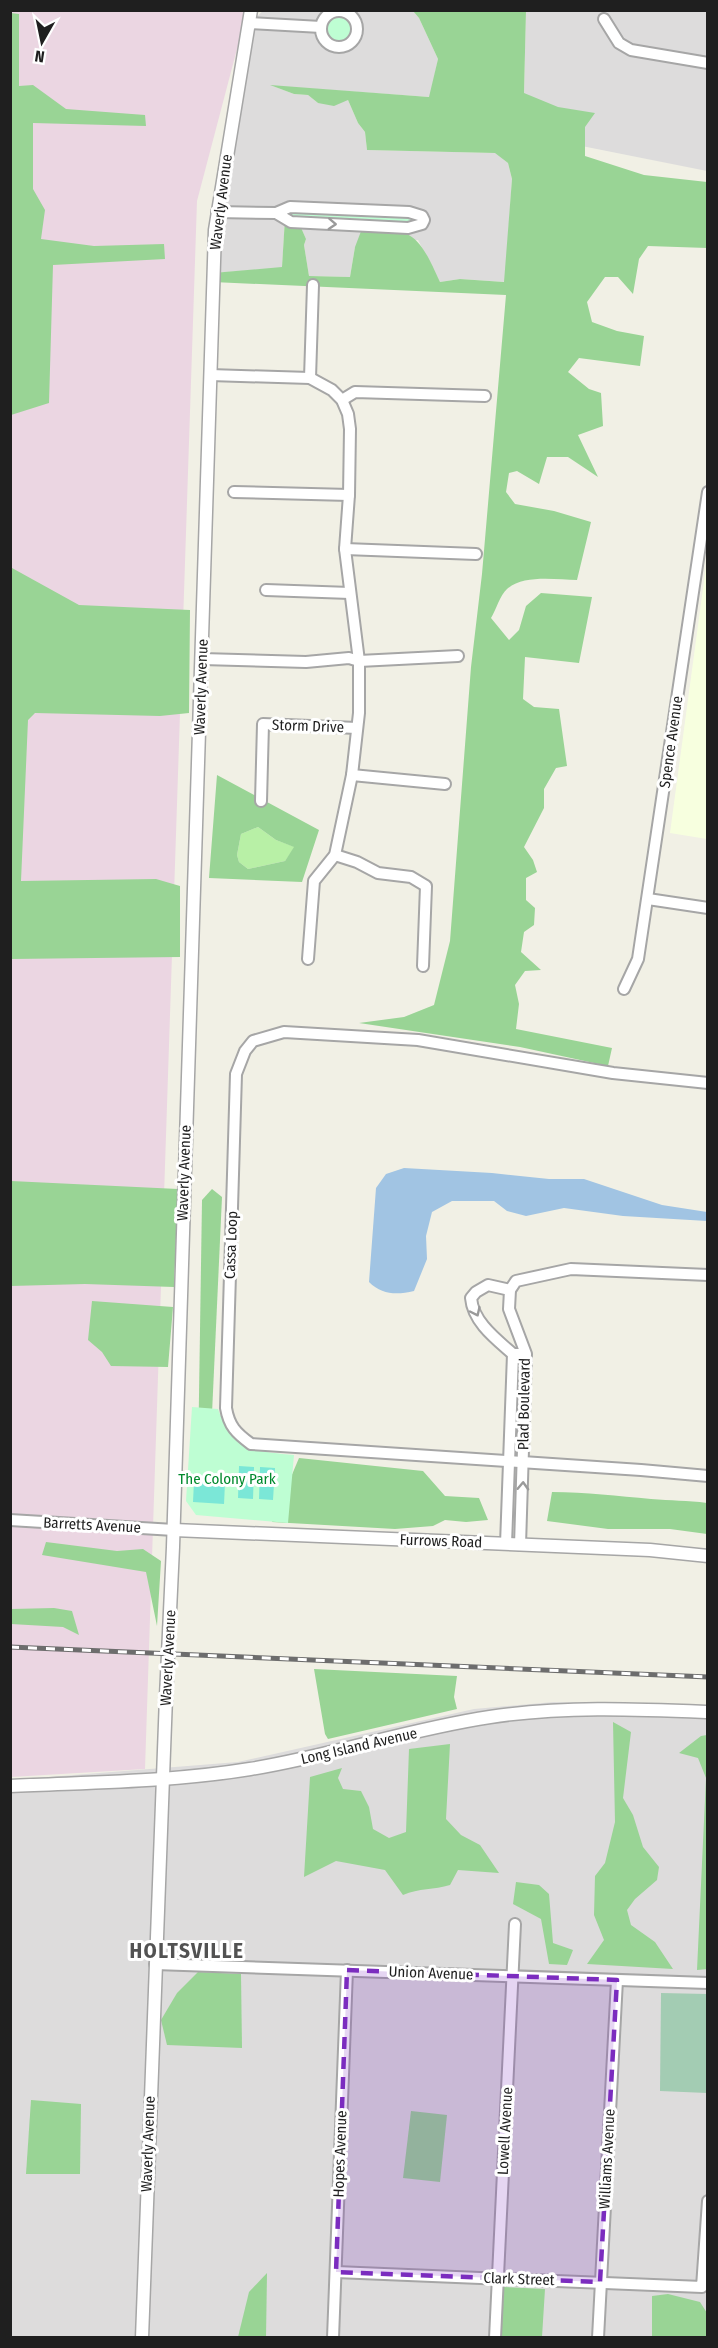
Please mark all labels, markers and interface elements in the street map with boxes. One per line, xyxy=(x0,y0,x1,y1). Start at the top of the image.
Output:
north arrow xyxy=(12,12,72,72)
text: N xyxy=(34,46,46,66)
street label: Waverly Avenue xyxy=(206,153,236,251)
one-way arrow xyxy=(328,218,337,231)
street label: Waverly Avenue xyxy=(190,639,212,735)
street label: Spence Avenue xyxy=(656,695,686,789)
street label: Storm Drive xyxy=(272,716,344,736)
street label: Waverly Avenue xyxy=(173,1125,195,1221)
street label: Cassa Loop xyxy=(221,1211,241,1279)
one-way arrow xyxy=(468,1305,480,1316)
street label: Plad Boulevard xyxy=(514,1358,534,1450)
park label: The Colony Park xyxy=(178,1470,276,1488)
one-way arrow xyxy=(516,1482,529,1491)
street label: Barretts Avenue xyxy=(43,1513,141,1537)
street label: Furrows Road xyxy=(399,1531,483,1551)
street label: Waverly Avenue xyxy=(156,1609,180,1707)
street label: Long Island Avenue xyxy=(299,1724,419,1768)
district label: HOLTSVILLE xyxy=(129,1938,245,1964)
street label: Union Avenue xyxy=(388,1963,474,1983)
street label: Lowell Avenue xyxy=(494,2087,516,2175)
street label: Waverly Avenue xyxy=(137,2096,159,2192)
street label: Williams Avenue xyxy=(595,2108,619,2210)
street label: Hopes Avenue xyxy=(329,2110,351,2198)
street label: Clark Street xyxy=(483,2269,555,2289)

